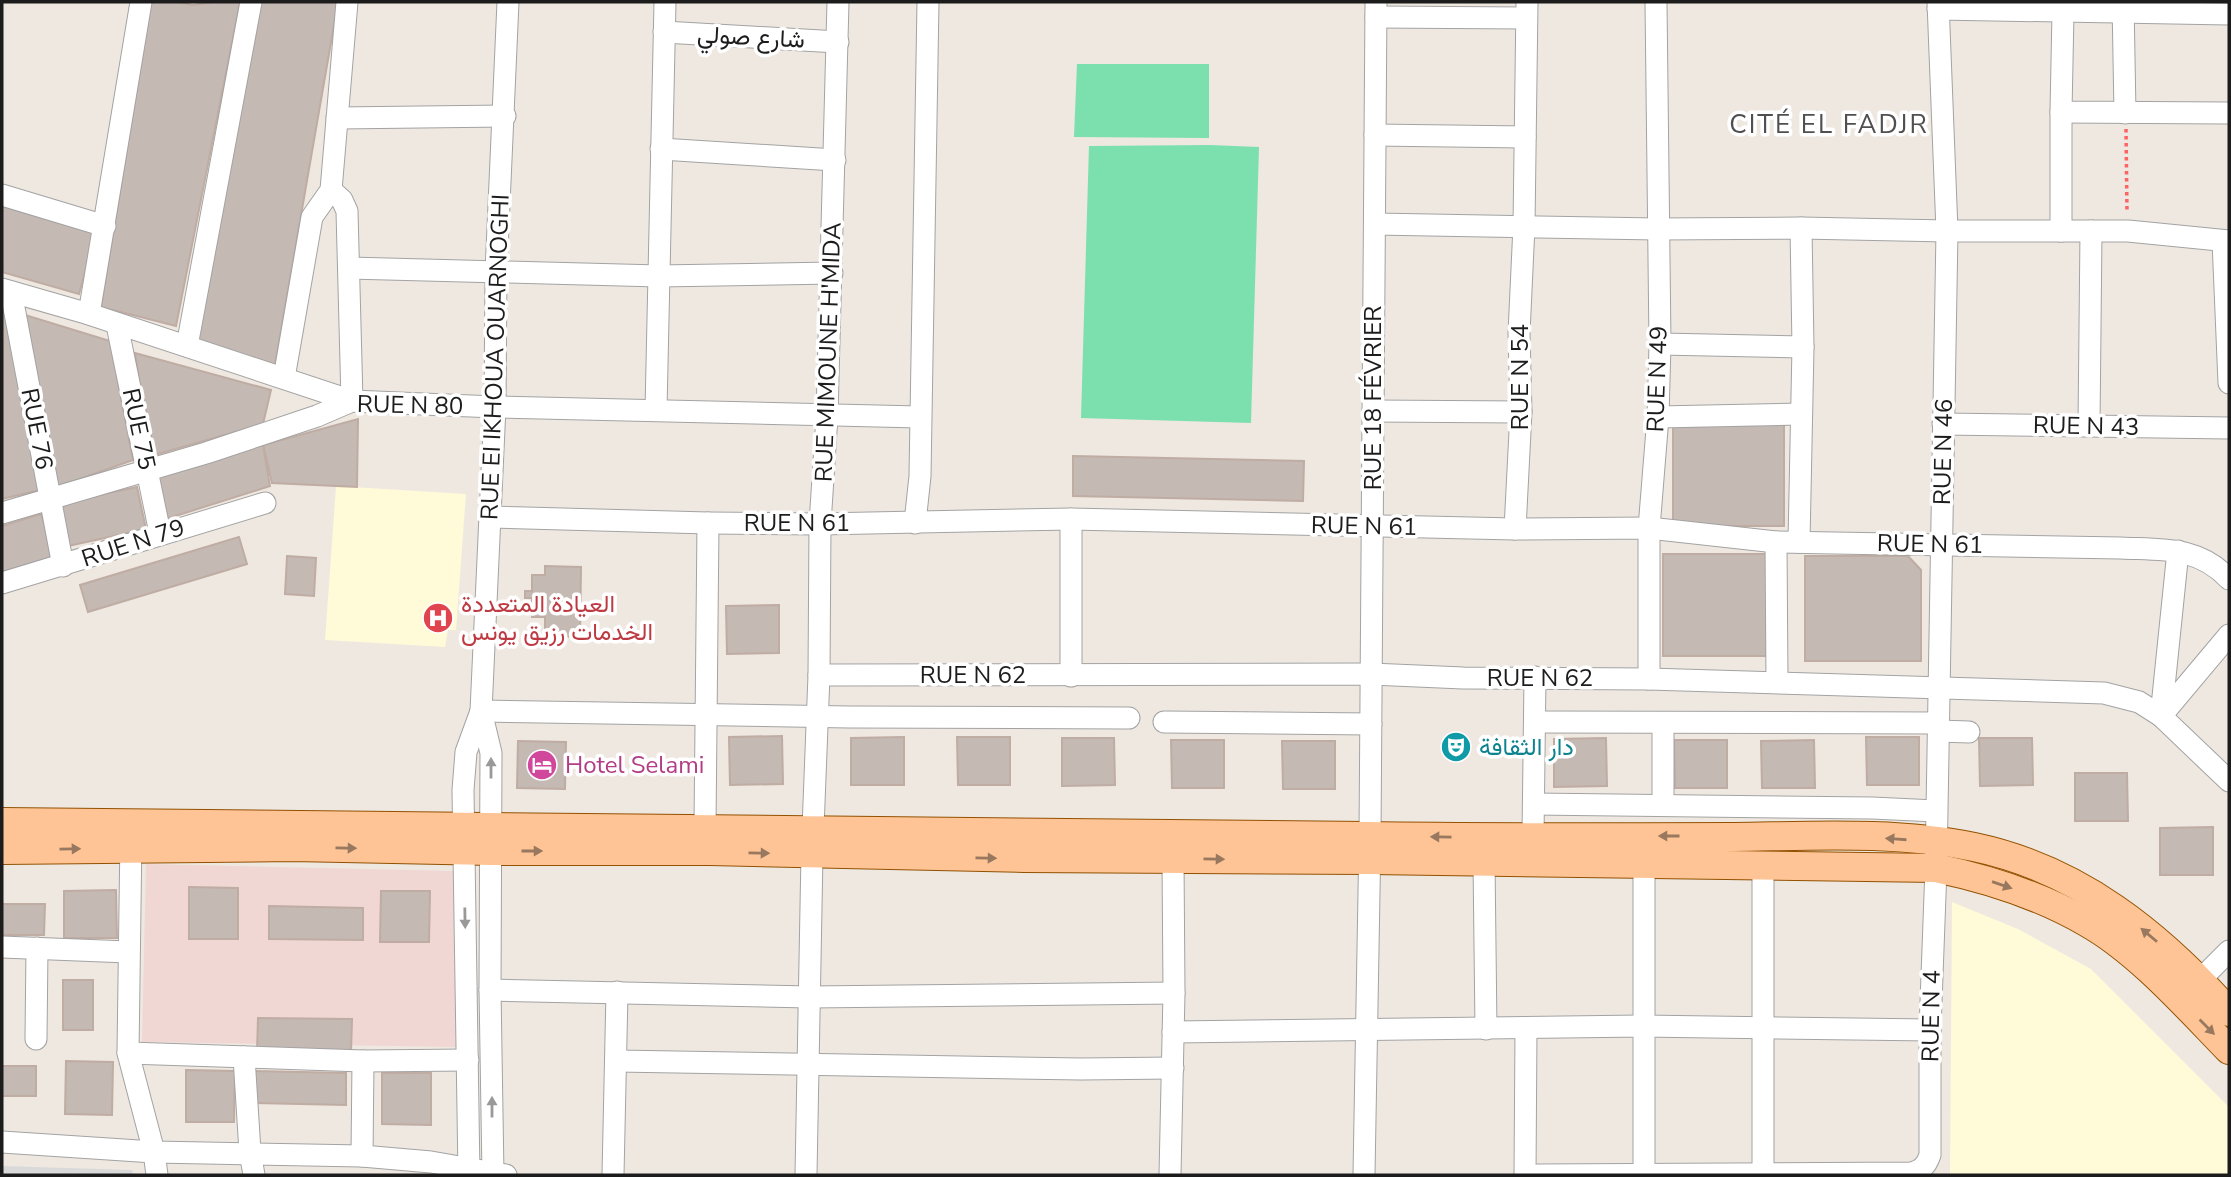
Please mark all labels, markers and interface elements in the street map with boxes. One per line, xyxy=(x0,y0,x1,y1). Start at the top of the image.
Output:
street label: شارع صولي xyxy=(696,18,806,59)
district label: CITÉ EL FADJR xyxy=(1729,107,1929,142)
street label: RUE EI IKHOUA OUARNOGHI xyxy=(473,193,517,521)
street label: RUE MIMOUNE H'MIDA xyxy=(807,221,849,482)
street label: RUE 18 FÉVRIER xyxy=(1357,306,1389,490)
street label: RUE N 54 xyxy=(1504,324,1536,430)
street label: RUE N 49 xyxy=(1639,325,1675,433)
street label: RUE 76 xyxy=(13,385,61,473)
street label: RUE 75 xyxy=(115,385,163,473)
street label: RUE N 80 xyxy=(357,388,463,422)
street label: RUE N 46 xyxy=(1926,399,1960,505)
street label: RUE N 43 xyxy=(2033,409,2139,443)
street label: RUE N 61 xyxy=(744,507,850,539)
street label: RUE N 61 xyxy=(1311,509,1417,543)
street label: RUE N 79 xyxy=(77,511,189,575)
street label: RUE N 61 xyxy=(1877,527,1983,561)
place label: العيادة المتعددة الخدمات رزيق يونس xyxy=(461,588,653,648)
hospital icon: العيادة المتعددة الخدمات رزيق يونس xyxy=(421,601,455,635)
street label: RUE N 62 xyxy=(920,659,1026,691)
street label: RUE N 62 xyxy=(1487,662,1593,694)
theatre icon: دار الثقافة xyxy=(1439,730,1473,764)
place label: دار الثقافة xyxy=(1479,731,1574,763)
hotel icon: Hotel Selami xyxy=(525,748,559,782)
place label: Hotel Selami xyxy=(565,749,704,781)
one-way arrow xyxy=(485,757,497,779)
one-way arrow xyxy=(1657,830,1679,842)
one-way arrow xyxy=(1430,831,1452,843)
one-way arrow xyxy=(1885,833,1907,844)
one-way arrow xyxy=(336,842,358,854)
one-way arrow xyxy=(59,843,81,855)
one-way arrow xyxy=(521,845,543,857)
one-way arrow xyxy=(748,847,770,858)
one-way arrow xyxy=(976,852,998,863)
one-way arrow xyxy=(1203,853,1225,865)
one-way arrow xyxy=(1991,880,2012,891)
one-way arrow xyxy=(459,908,471,930)
one-way arrow xyxy=(2140,928,2157,943)
street label: RUE N 4 xyxy=(1914,970,1948,1062)
one-way arrow xyxy=(2198,1018,2215,1035)
one-way arrow xyxy=(486,1096,498,1118)

